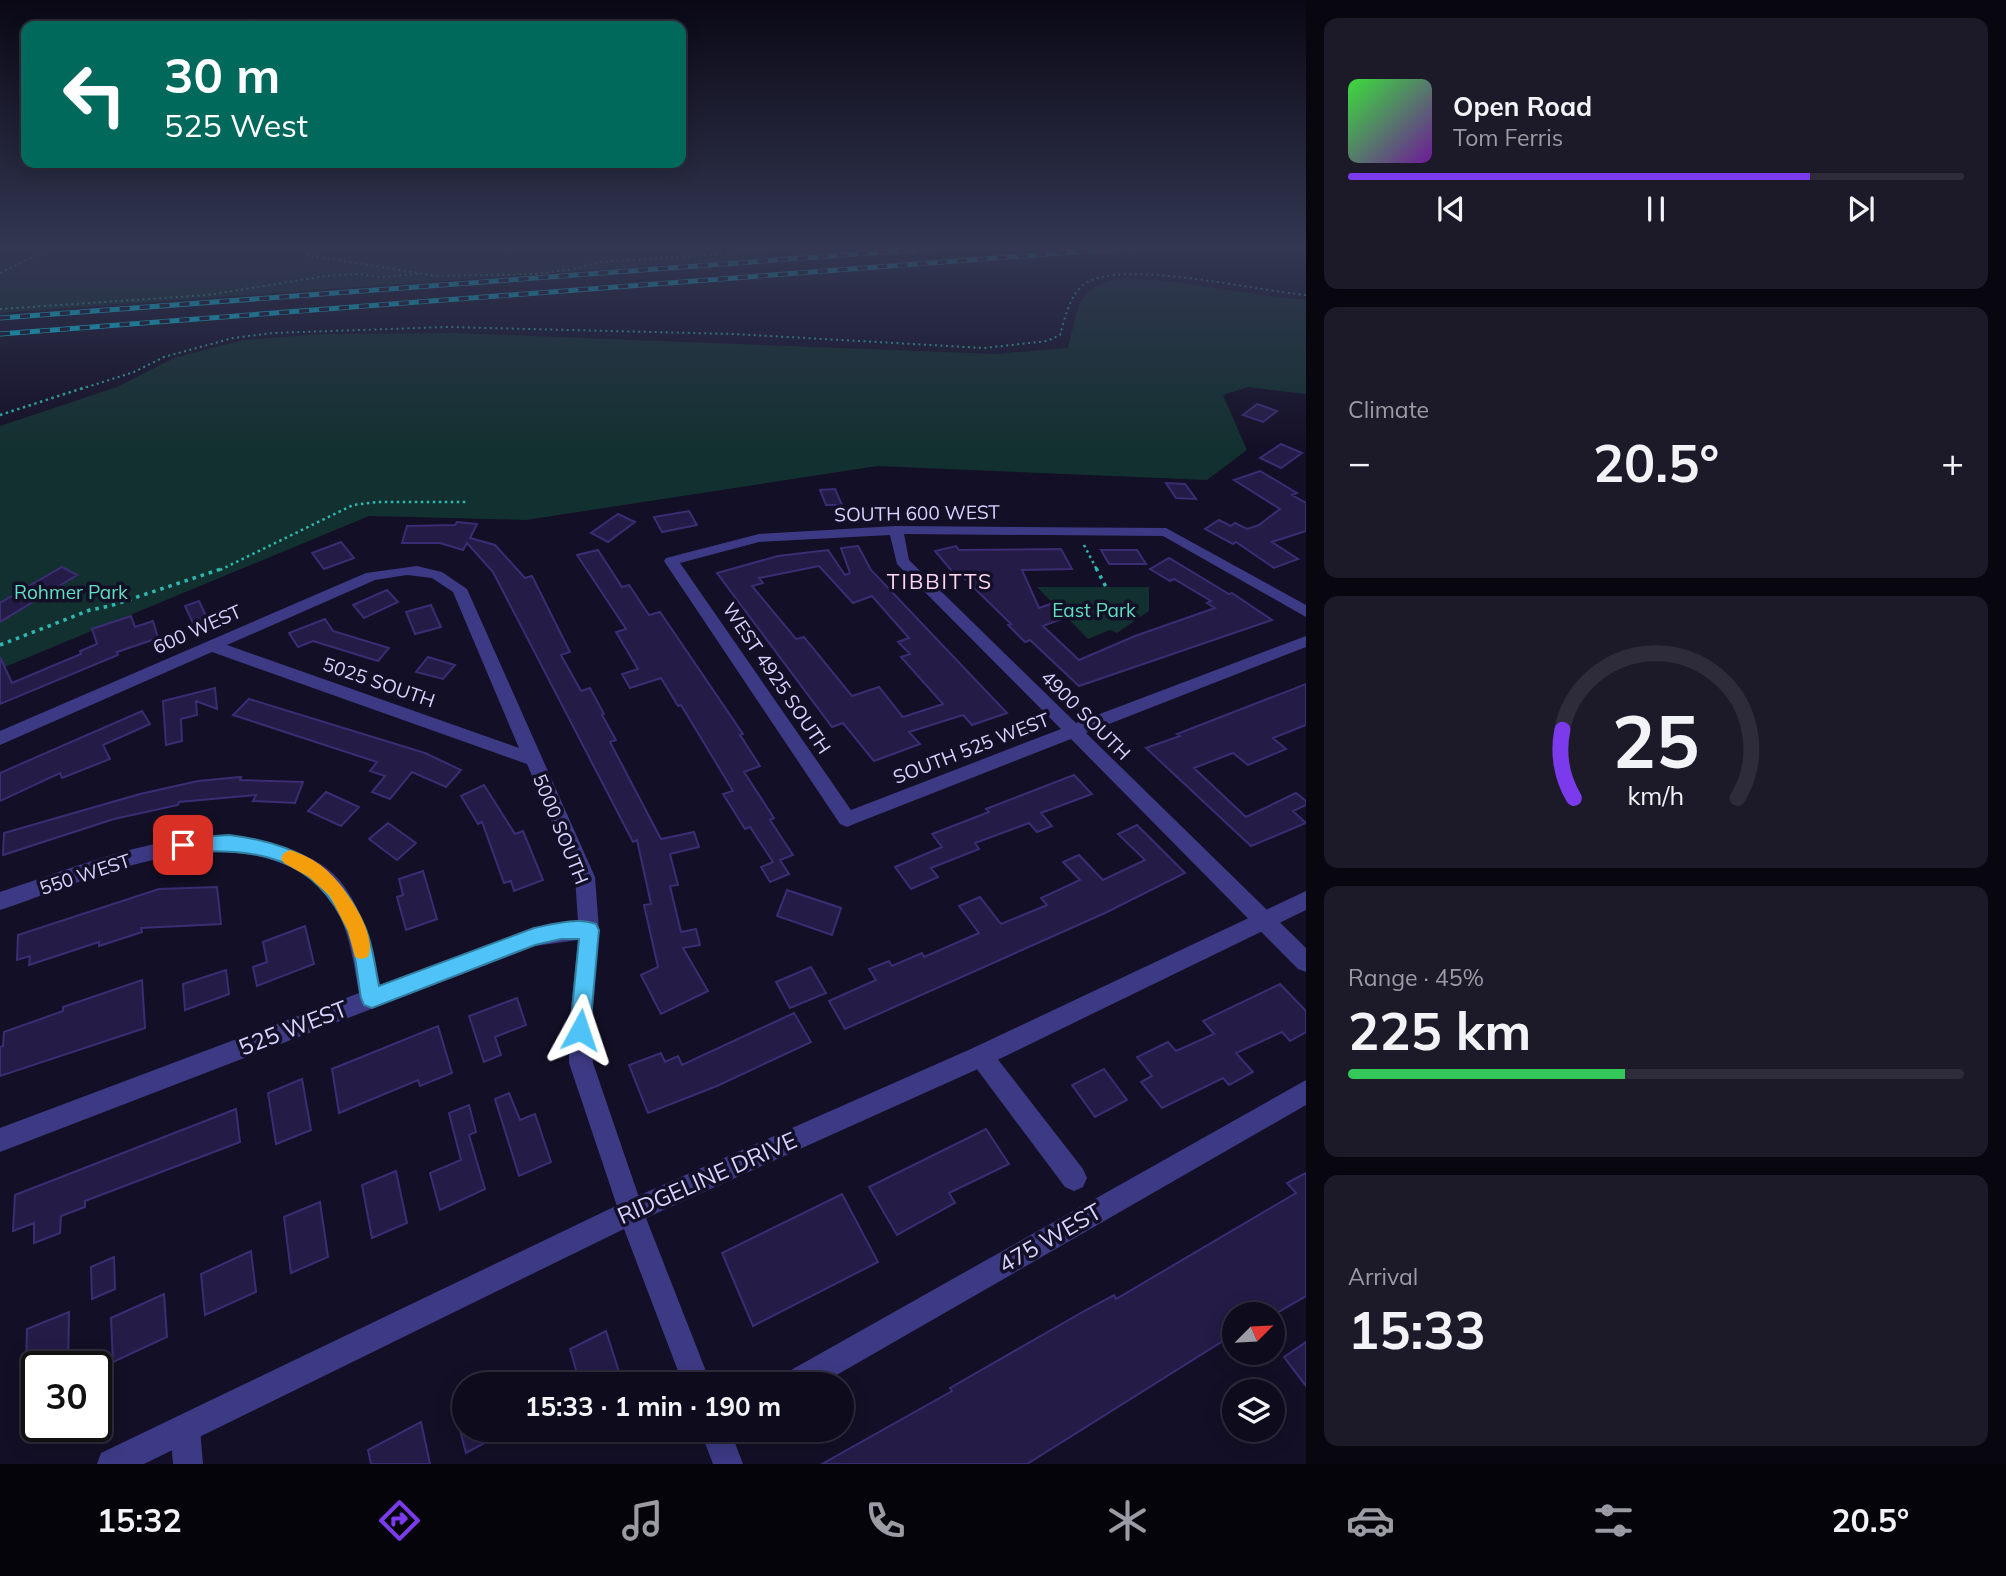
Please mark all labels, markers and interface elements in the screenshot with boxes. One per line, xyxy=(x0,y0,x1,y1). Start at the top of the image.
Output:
text: 30 m xyxy=(164,44,280,105)
icon: left xyxy=(49,49,140,140)
text: Open Road xyxy=(1453,90,1592,123)
text: 525 West xyxy=(164,105,308,145)
text: Tom Ferris xyxy=(1453,123,1563,152)
icon: previous xyxy=(1432,190,1470,228)
icon: pause xyxy=(1637,190,1675,228)
icon: next xyxy=(1842,190,1880,228)
text: Climate xyxy=(1348,395,1429,424)
text: 20.5° xyxy=(1593,430,1719,495)
text: − xyxy=(1348,438,1371,486)
text: + xyxy=(1941,438,1964,486)
street label: SOUTH 600 WEST xyxy=(834,500,1001,526)
district label: TIBBITTS xyxy=(887,568,993,594)
park label: Rohmer Park xyxy=(14,580,128,604)
street label: WEST 4925 SOUTH xyxy=(718,598,836,758)
park label: East Park xyxy=(1052,598,1136,622)
street label: 600 WEST xyxy=(149,599,245,659)
street label: 5025 SOUTH xyxy=(320,652,438,712)
street label: 4900 SOUTH xyxy=(1036,665,1136,765)
text: 25 xyxy=(1612,695,1700,786)
street label: SOUTH 525 WEST xyxy=(889,707,1053,789)
street label: 5000 SOUTH xyxy=(528,770,594,888)
text: km/h xyxy=(1628,780,1684,811)
pin xyxy=(153,815,213,875)
icon: arrive xyxy=(164,826,202,864)
street label: 550 WEST xyxy=(36,848,134,900)
text: Range · 45% xyxy=(1348,963,1484,992)
position arrow xyxy=(543,993,617,1067)
street label: 525 WEST xyxy=(234,994,351,1062)
text: 225 km xyxy=(1348,998,1531,1063)
street label: RIDGELINE DRIVE xyxy=(613,1125,801,1230)
street label: 475 WEST xyxy=(993,1196,1107,1279)
text: Arrival xyxy=(1348,1262,1418,1291)
text: 15:33 xyxy=(1348,1297,1486,1362)
north arrow xyxy=(1222,1302,1284,1365)
map controls xyxy=(1222,1302,1285,1442)
speed limit sign: 30 xyxy=(21,1351,112,1442)
button: layers xyxy=(1222,1379,1285,1442)
text: 15:33 · 1 min · 190 m xyxy=(525,1390,781,1423)
icon: directions xyxy=(375,1496,424,1545)
icon: music xyxy=(618,1496,667,1545)
icon: phone xyxy=(861,1496,910,1545)
icon: climate xyxy=(1103,1496,1152,1545)
icon: car xyxy=(1346,1496,1395,1545)
icon: filters xyxy=(1589,1496,1638,1545)
text: 15:32 xyxy=(97,1500,182,1540)
text: 20.5° xyxy=(1831,1500,1909,1540)

